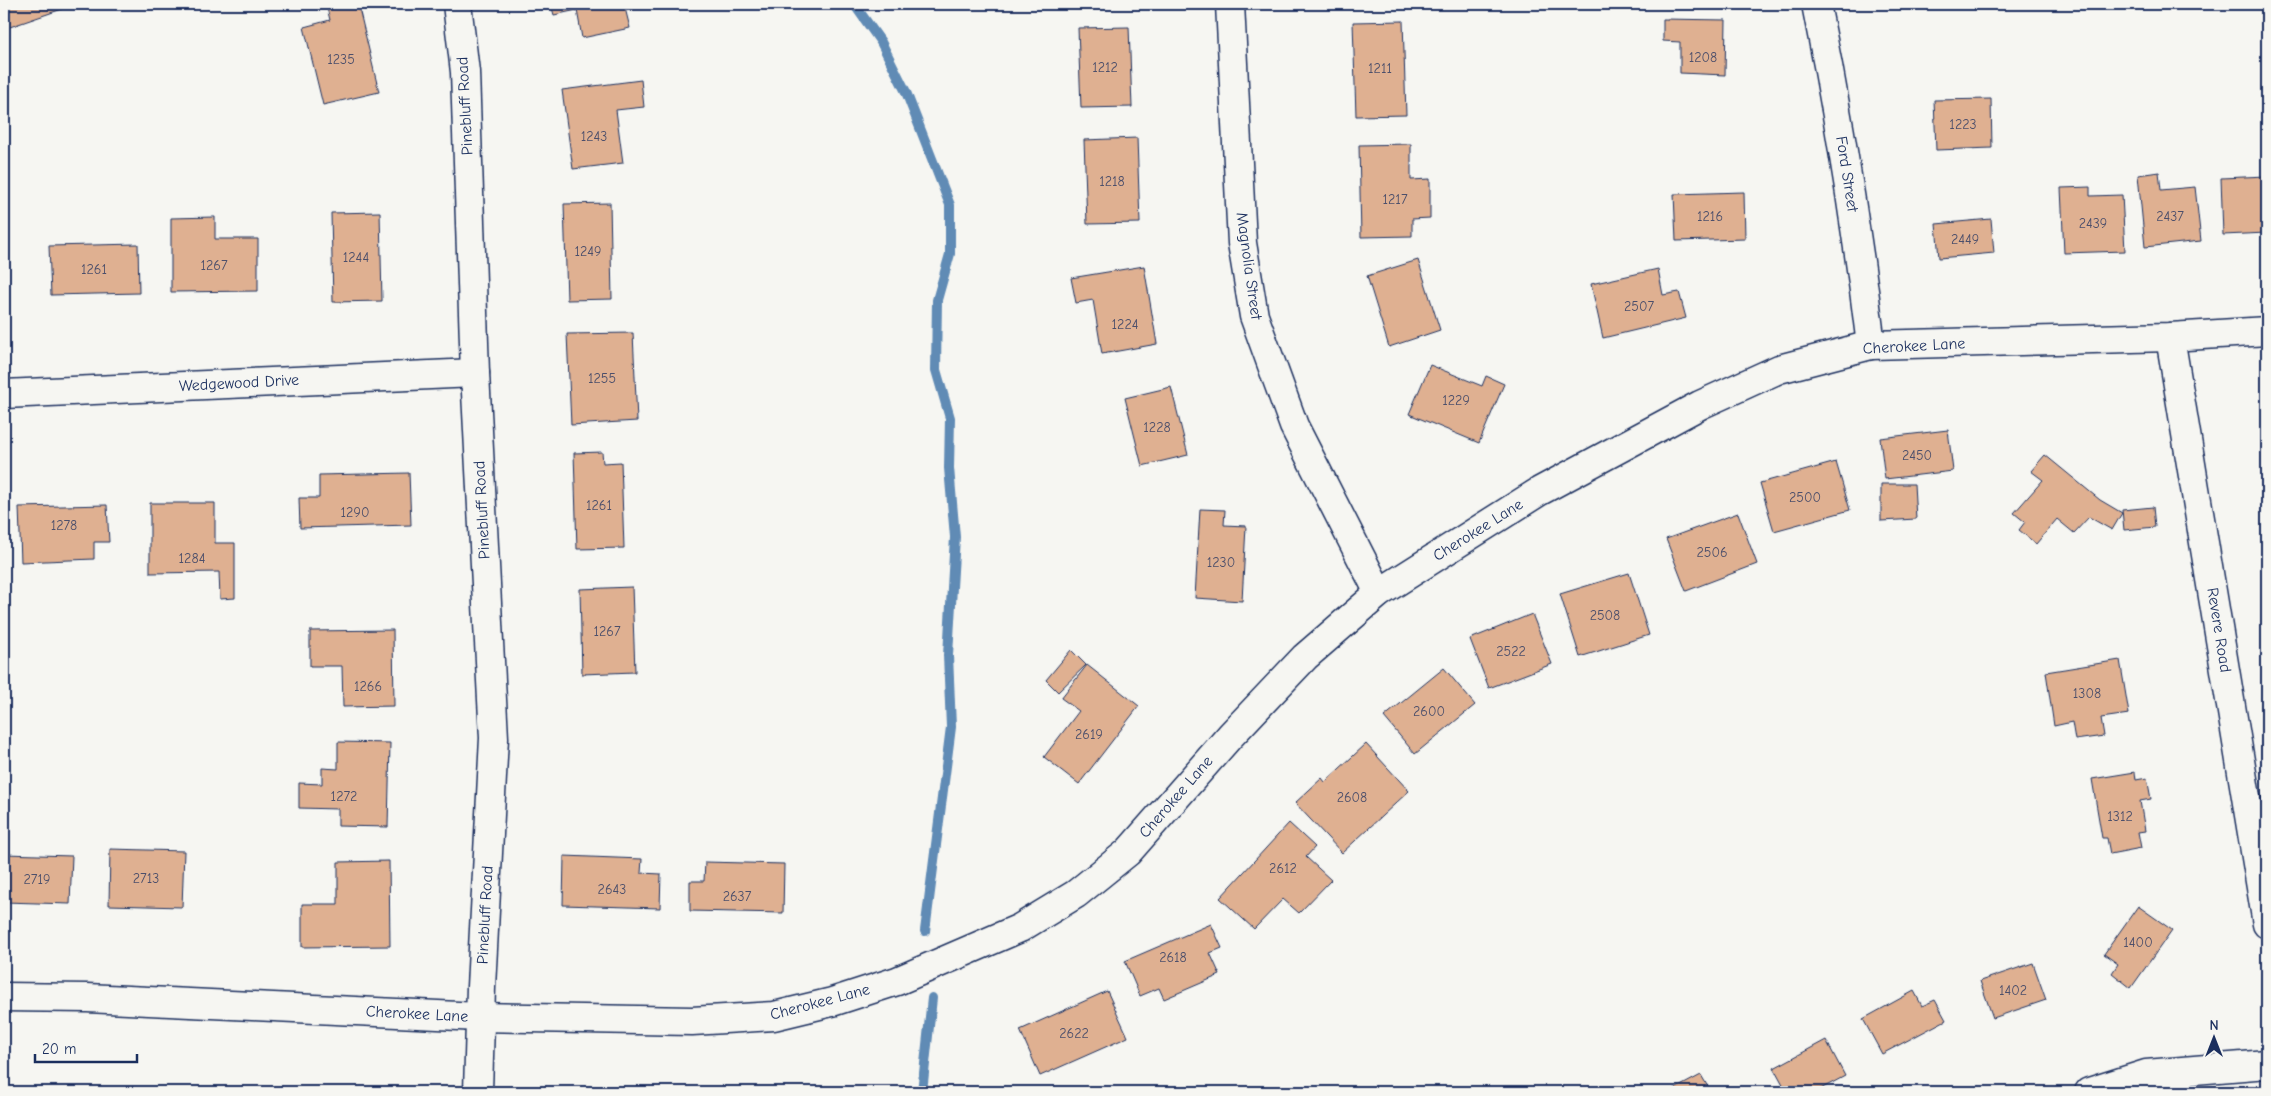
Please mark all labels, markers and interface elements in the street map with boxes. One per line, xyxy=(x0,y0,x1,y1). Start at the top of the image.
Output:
house number: 1208 xyxy=(1689,49,1717,66)
house number: 1235 xyxy=(327,51,355,68)
street label: Pinebluff Road xyxy=(453,56,477,156)
house number: 1212 xyxy=(1092,59,1118,76)
house number: 1211 xyxy=(1368,60,1392,77)
house number: 1223 xyxy=(1949,116,1977,133)
house number: 1243 xyxy=(581,128,607,145)
street label: Ford Street xyxy=(1832,135,1862,214)
house number: 1218 xyxy=(1099,173,1125,190)
house number: 1217 xyxy=(1382,191,1408,208)
house number: 1216 xyxy=(1697,208,1723,225)
house number: 2437 xyxy=(2156,208,2184,225)
street label: Magnolia Street xyxy=(1233,211,1266,321)
house number: 2439 xyxy=(2079,215,2107,232)
house number: 2449 xyxy=(1951,231,1979,248)
house number: 1249 xyxy=(574,243,602,260)
house number: 1244 xyxy=(343,249,369,266)
house number: 1267 xyxy=(200,257,228,274)
house number: 1261 xyxy=(81,261,107,278)
house number: 2507 xyxy=(1624,298,1654,315)
house number: 1224 xyxy=(1112,316,1139,333)
street label: Cherokee Lane xyxy=(1862,334,1966,358)
house number: 1255 xyxy=(588,370,616,387)
street label: Wedgewood Drive xyxy=(178,371,300,395)
house number: 1229 xyxy=(1442,392,1470,409)
house number: 1228 xyxy=(1143,419,1171,436)
house number: 2450 xyxy=(1902,447,1932,464)
street label: Pinebluff Road xyxy=(470,460,494,560)
house number: 2500 xyxy=(1789,489,1821,506)
street label: Cherokee Lane xyxy=(1430,495,1526,565)
house number: 1261 xyxy=(586,497,612,514)
house number: 1290 xyxy=(341,504,369,521)
house number: 1278 xyxy=(51,517,77,534)
house number: 2506 xyxy=(1696,544,1728,561)
house number: 1284 xyxy=(179,550,206,567)
house number: 1230 xyxy=(1207,554,1235,571)
street label: Revere Road xyxy=(2203,586,2235,674)
house number: 2508 xyxy=(1590,607,1620,624)
house number: 1267 xyxy=(593,623,621,640)
house number: 2522 xyxy=(1496,643,1526,660)
house number: 1266 xyxy=(354,678,382,695)
house number: 1308 xyxy=(2073,685,2101,702)
house number: 2600 xyxy=(1413,703,1445,720)
house number: 2619 xyxy=(1075,726,1103,743)
street label: Cherokee Lane xyxy=(1136,752,1216,842)
house number: 1272 xyxy=(331,788,357,805)
house number: 2608 xyxy=(1337,789,1367,806)
house number: 1312 xyxy=(2107,808,2133,825)
house number: 2612 xyxy=(1269,860,1297,877)
street label: Pinebluff Road xyxy=(473,865,497,965)
house number: 2713 xyxy=(133,870,159,887)
house number: 2719 xyxy=(24,871,50,888)
house number: 2643 xyxy=(598,881,626,898)
house number: 2637 xyxy=(723,888,752,905)
house number: 1400 xyxy=(2123,934,2153,951)
house number: 2618 xyxy=(1159,949,1187,966)
street label: Cherokee Lane xyxy=(768,980,872,1024)
house number: 1402 xyxy=(1999,982,2027,999)
street label: Cherokee Lane xyxy=(365,1002,469,1026)
north arrow xyxy=(2188,1014,2238,1064)
text: N xyxy=(2209,1017,2219,1034)
house number: 2622 xyxy=(1059,1025,1089,1042)
scale bar xyxy=(35,1031,138,1063)
text: 20 m xyxy=(42,1040,76,1058)

